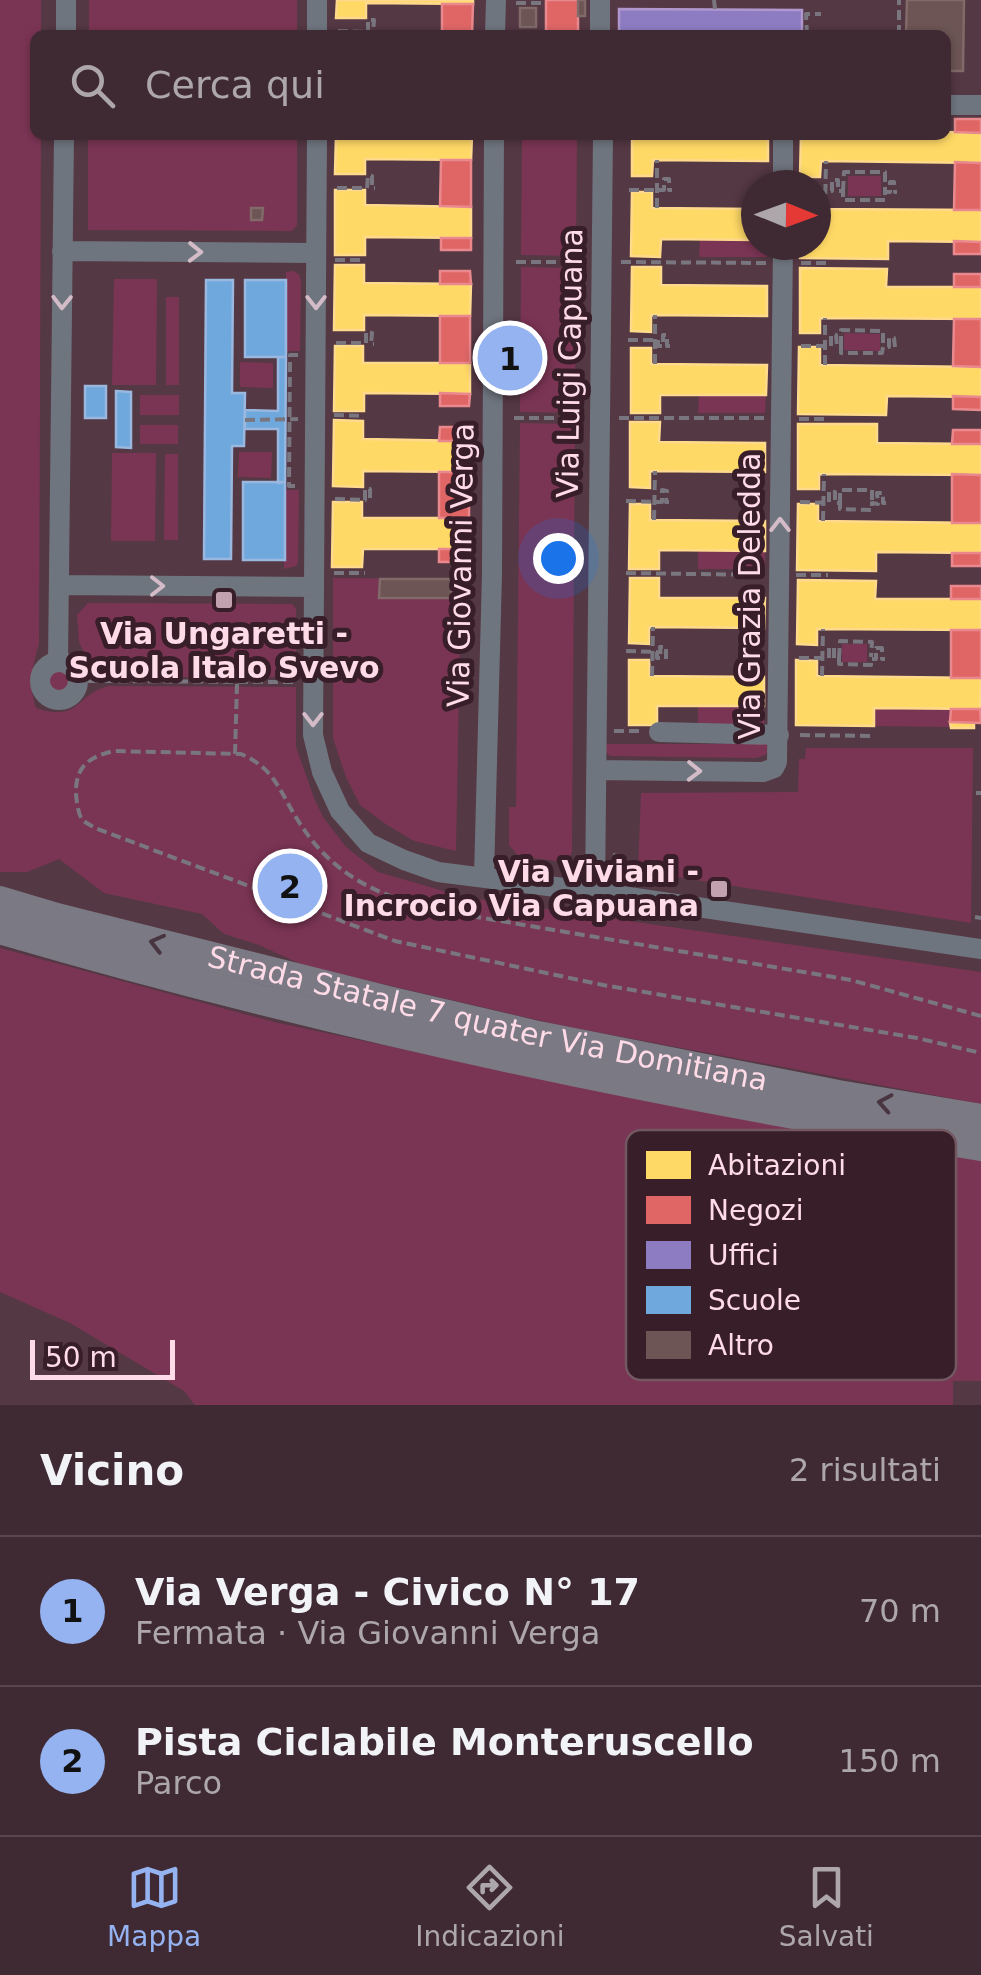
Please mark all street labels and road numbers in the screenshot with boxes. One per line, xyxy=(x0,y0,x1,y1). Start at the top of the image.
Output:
street label: Via Luigi Capuana xyxy=(550,228,589,498)
street label: Via Giovanni Verga xyxy=(441,423,480,707)
street label: Via Grazia Deledda xyxy=(732,453,767,739)
street label: Strada Statale 7 quater Via Domitiana xyxy=(204,939,771,1098)

